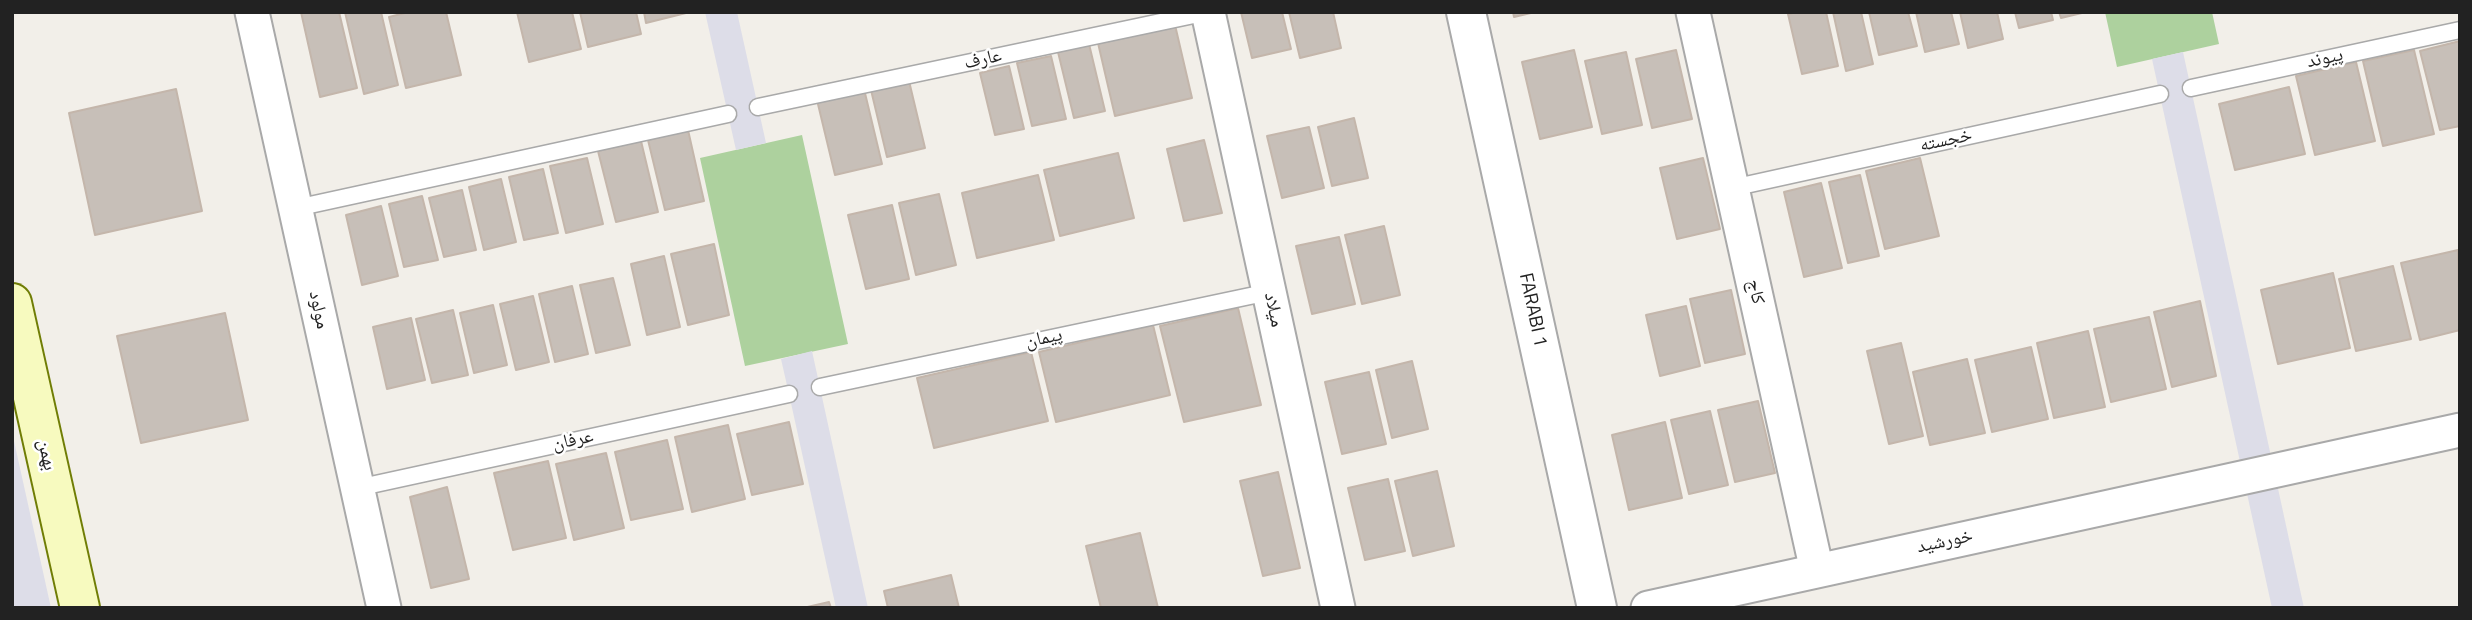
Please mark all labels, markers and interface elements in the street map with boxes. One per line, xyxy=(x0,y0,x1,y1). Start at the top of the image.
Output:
street label: پیوند xyxy=(2305,44,2345,74)
street label: عارف xyxy=(962,45,1004,75)
street label: خجسته xyxy=(1918,124,1974,158)
street label: FARABI 1 xyxy=(1513,271,1551,349)
street label: کاج xyxy=(1741,278,1769,306)
street label: مولود xyxy=(303,289,333,331)
street label: میلاد xyxy=(1258,291,1288,329)
street label: پیمان xyxy=(1023,324,1065,354)
street label: عرفان xyxy=(550,426,596,456)
street label: بهمن xyxy=(32,437,60,473)
street label: خورشید xyxy=(1915,525,1975,559)

